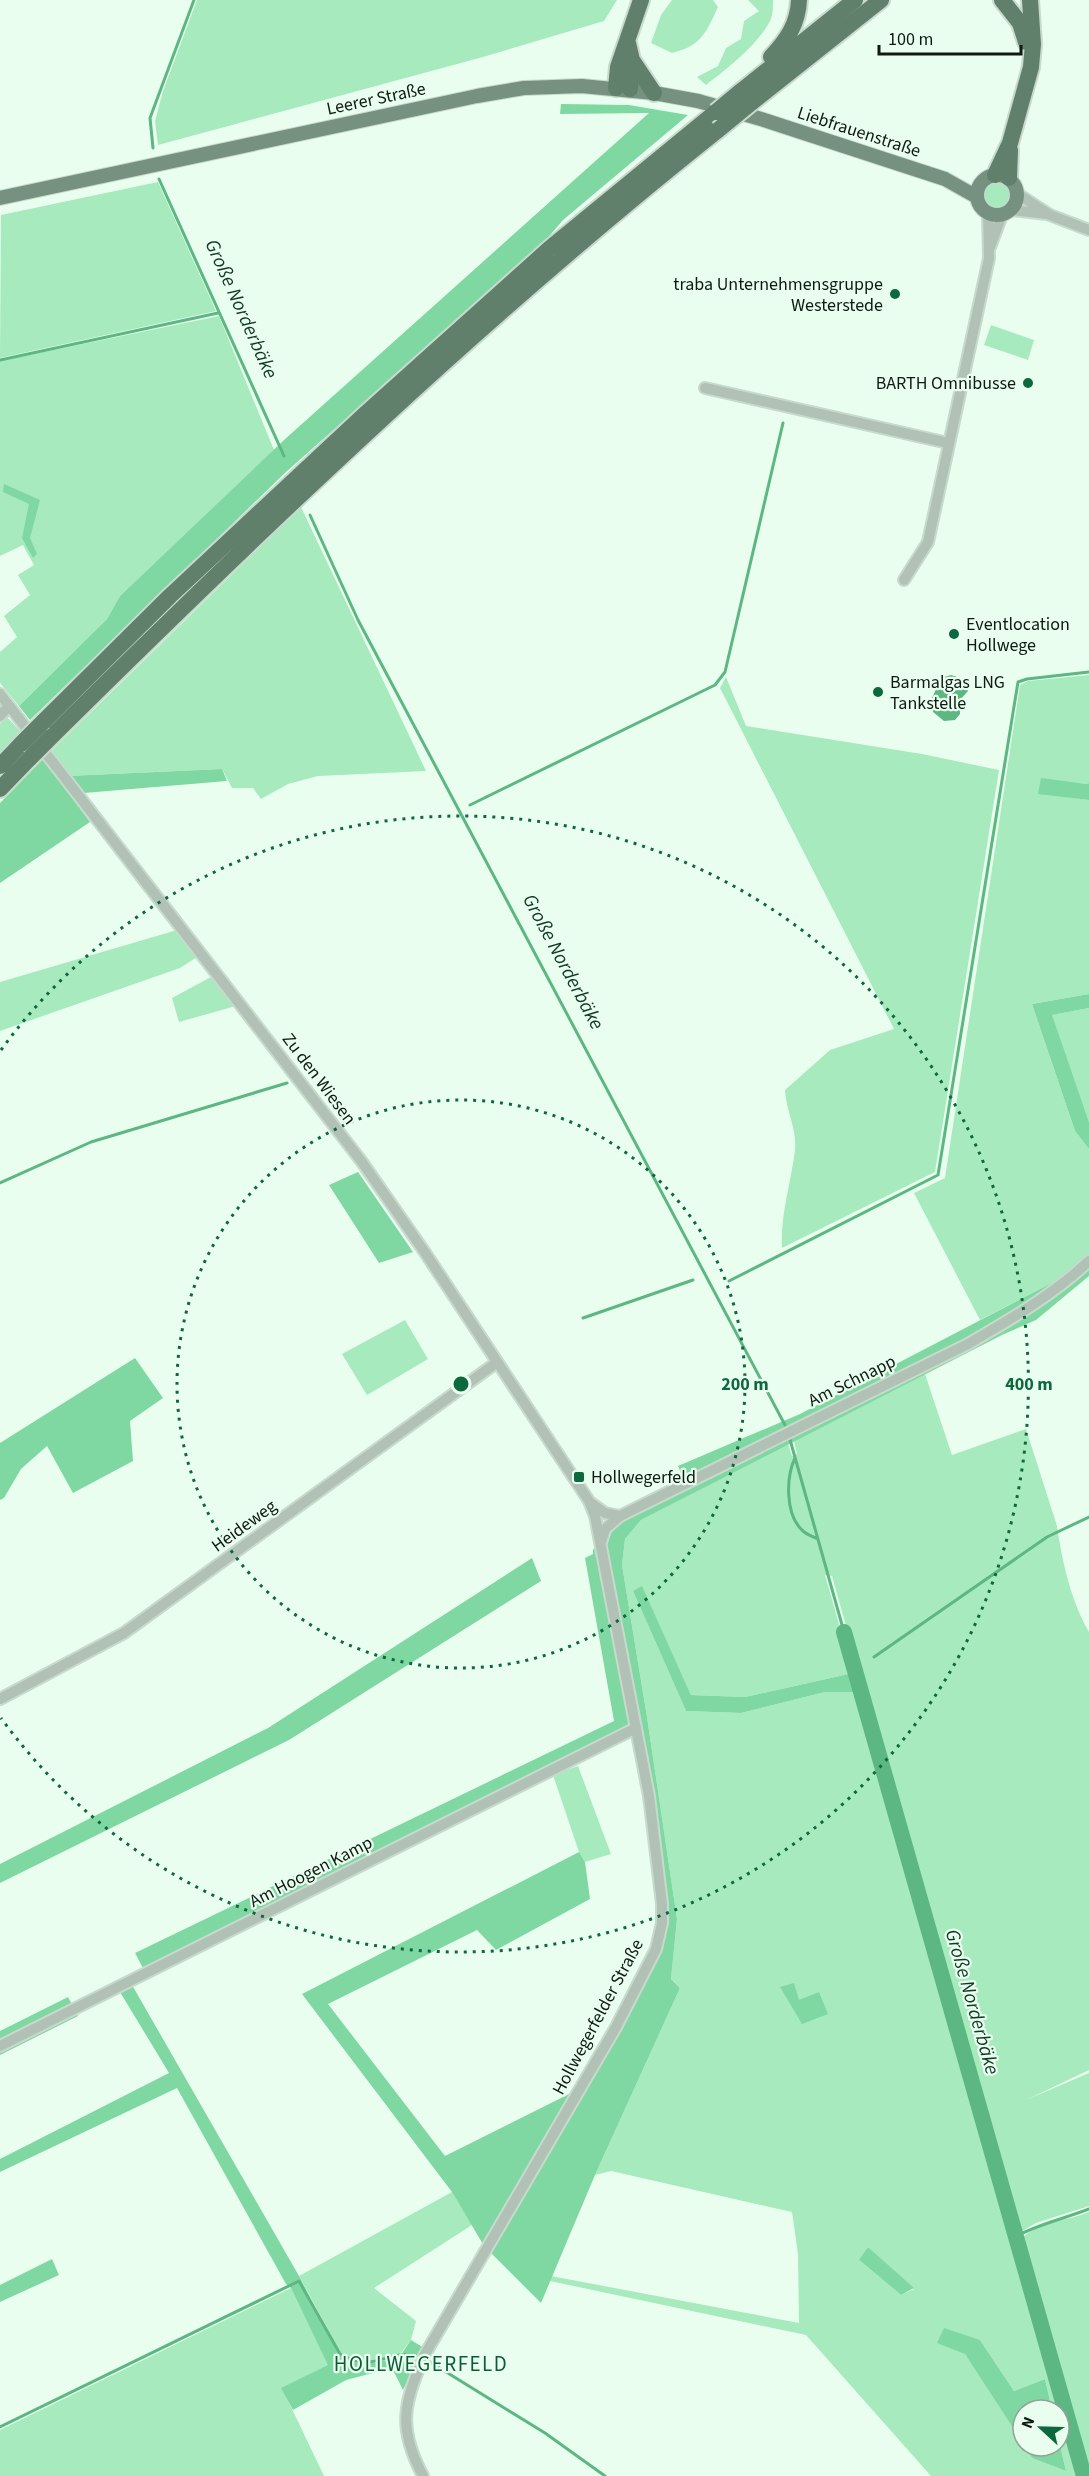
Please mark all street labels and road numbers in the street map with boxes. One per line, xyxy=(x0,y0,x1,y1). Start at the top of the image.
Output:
street label: Leerer Straße xyxy=(324,76,428,122)
street label: Liebfrauenstraße xyxy=(794,100,924,164)
street label: Zu den Wiesen xyxy=(276,1028,362,1130)
street label: Am Schnapp xyxy=(804,1349,900,1413)
street label: Heideweg xyxy=(206,1494,282,1558)
street label: Am Hoogen Kamp xyxy=(245,1830,377,1914)
street label: Hollwegerfelder Straße xyxy=(546,1935,650,2099)

